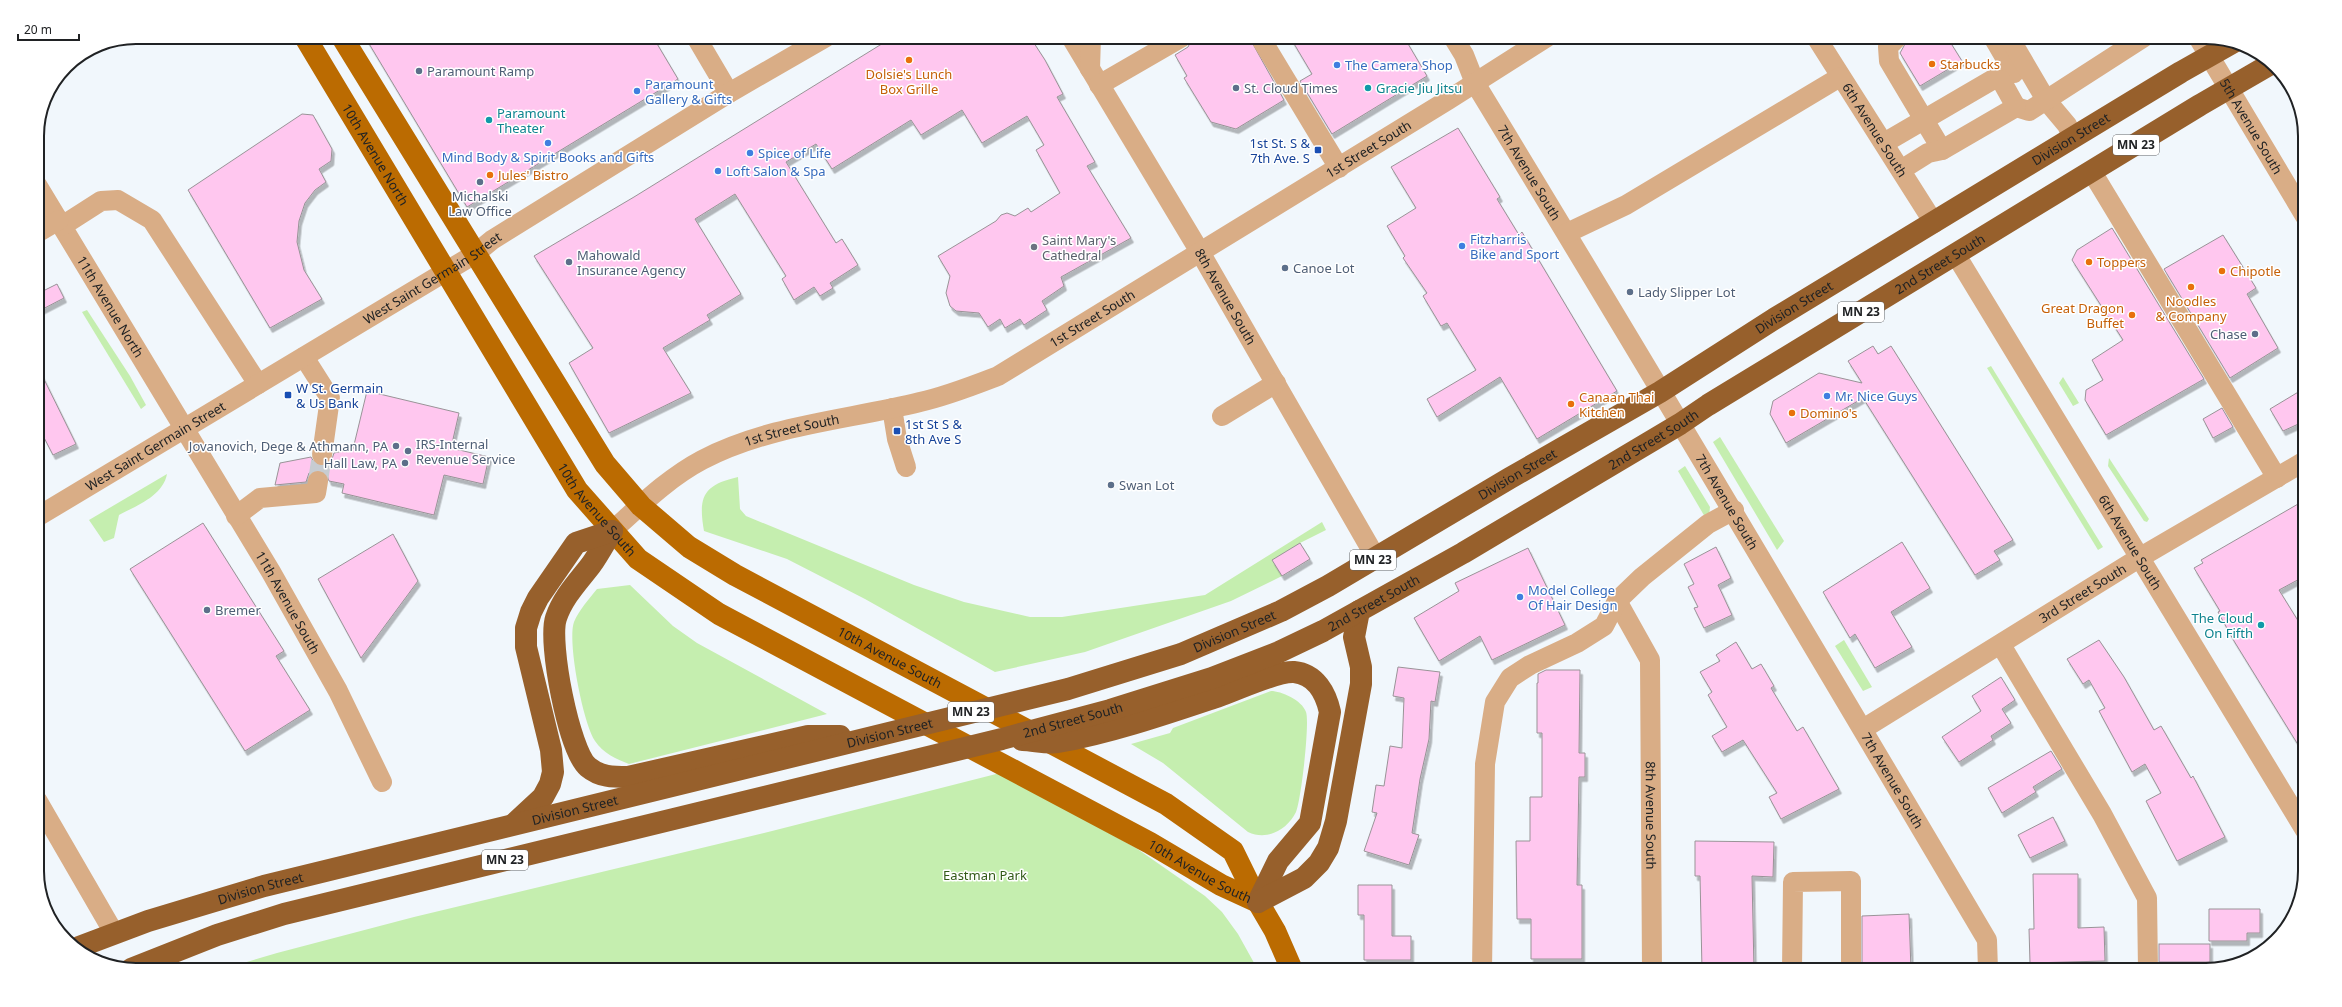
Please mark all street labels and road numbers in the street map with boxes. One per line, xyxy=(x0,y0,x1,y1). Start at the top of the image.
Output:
street label: 5th Avenue South xyxy=(2216,75,2287,177)
street label: 6th Avenue South xyxy=(1838,79,1912,181)
street label: 10th Avenue North xyxy=(338,100,413,209)
street label: Division Street xyxy=(2028,108,2113,170)
street label: 1st Street South xyxy=(1322,116,1415,182)
street label: 7th Avenue South xyxy=(1494,122,1565,224)
road number: MN 23 xyxy=(2113,135,2159,155)
street label: West Saint Germain Street xyxy=(360,227,505,328)
street label: 2nd Street South xyxy=(1891,229,1988,298)
street label: 8th Avenue South xyxy=(1191,245,1260,348)
street label: 11th Avenue North xyxy=(73,252,148,361)
street label: Division Street xyxy=(1751,276,1836,338)
street label: 1st Street South xyxy=(1046,285,1138,351)
road number: MN 23 xyxy=(1838,302,1884,322)
street label: West Saint Germain Street xyxy=(82,397,229,495)
street label: 2nd Street South xyxy=(1605,405,1702,474)
street label: 1st Street South xyxy=(742,410,841,450)
street label: Division Street xyxy=(1475,444,1560,504)
street label: 7th Avenue South xyxy=(1692,451,1763,553)
street label: 10th Avenue South xyxy=(554,459,640,560)
street label: 6th Avenue South xyxy=(2094,491,2166,593)
street label: 11th Avenue South xyxy=(251,547,324,657)
road number: MN 23 xyxy=(1350,550,1396,570)
street label: 3rd Street South xyxy=(2035,559,2129,627)
street label: 2nd Street South xyxy=(1324,570,1423,636)
street label: Division Street xyxy=(1190,605,1279,657)
street label: 10th Avenue South xyxy=(834,622,945,692)
street label: 2nd Street South xyxy=(1021,698,1125,742)
road number: MN 23 xyxy=(948,702,994,722)
street label: Division Street xyxy=(845,713,935,752)
street label: 7th Avenue South xyxy=(1857,729,1928,832)
street label: 8th Avenue South xyxy=(1642,761,1660,870)
street label: Division Street xyxy=(530,791,620,829)
street label: 10th Avenue South xyxy=(1145,835,1255,907)
road number: MN 23 xyxy=(482,850,528,870)
street label: Division Street xyxy=(216,868,305,908)

